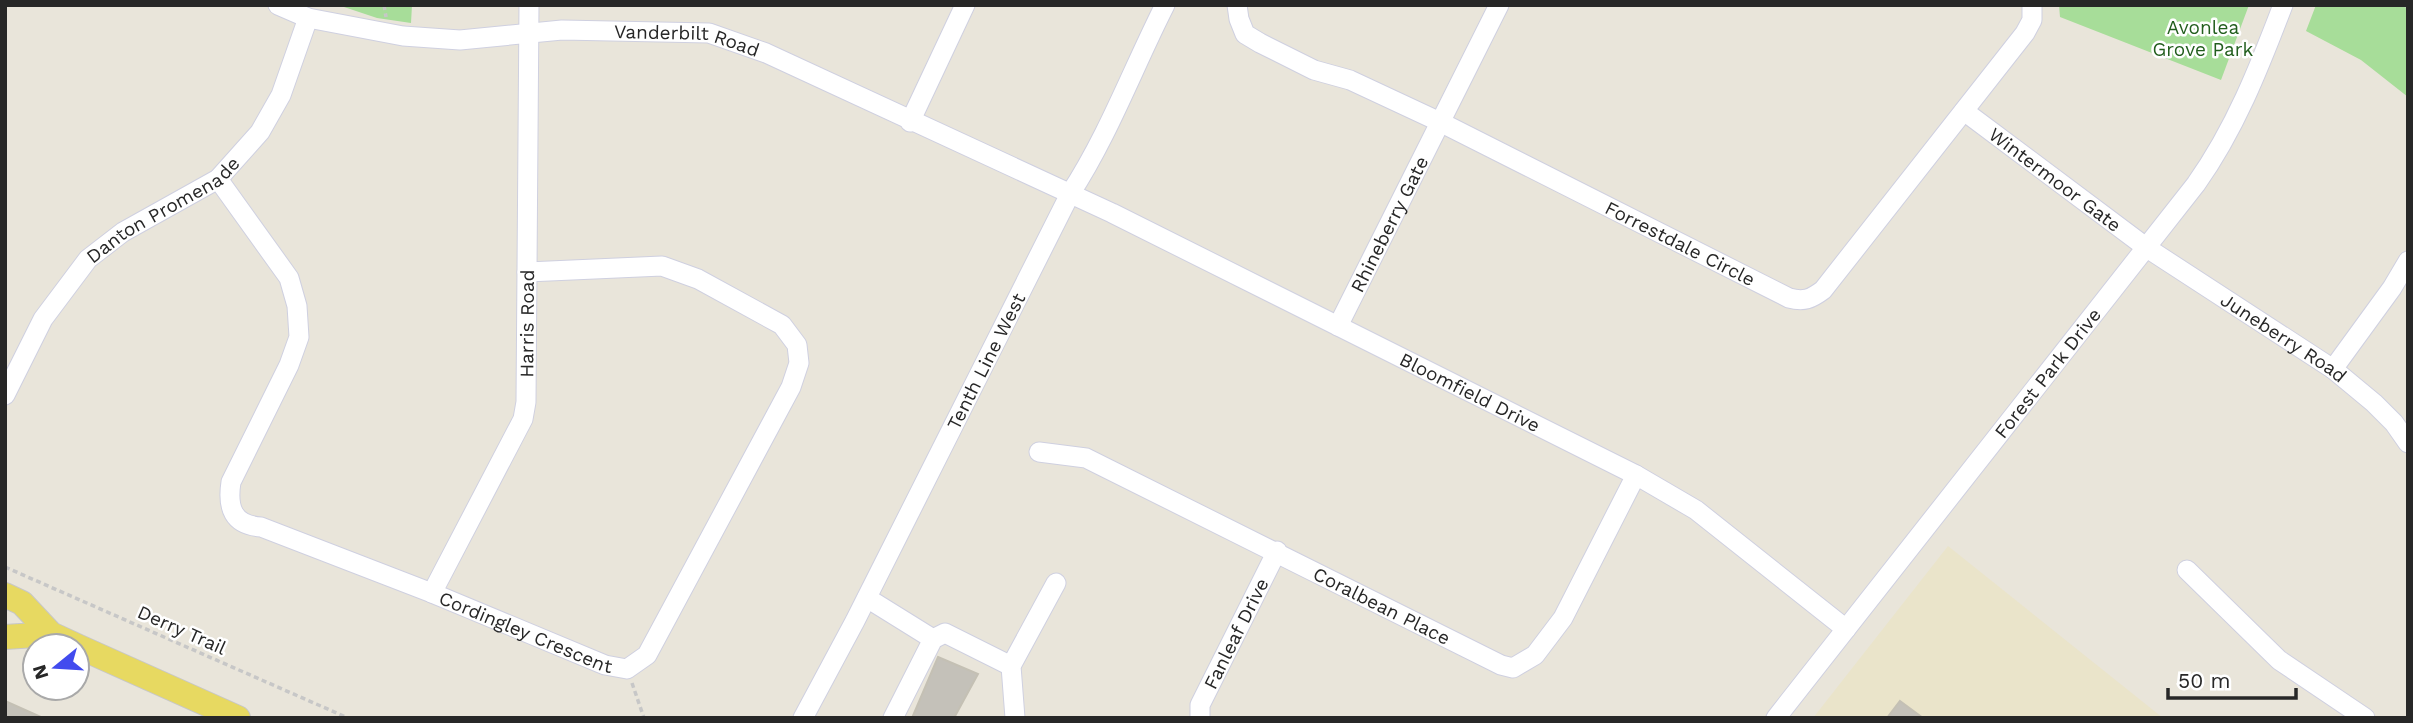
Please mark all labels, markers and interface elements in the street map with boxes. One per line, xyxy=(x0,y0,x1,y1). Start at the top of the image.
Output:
park label: Avonlea Grove Park xyxy=(2153,16,2254,61)
street label: Vanderbilt Road xyxy=(614,20,763,61)
street label: Wintermoor Gate xyxy=(1985,122,2126,236)
street label: Danton Promenade xyxy=(82,152,244,268)
street label: Rhineberry Gate xyxy=(1345,152,1433,296)
street label: Forrestdale Circle xyxy=(1601,196,1759,291)
street label: Harris Road xyxy=(515,269,539,378)
street label: Juneberry Road xyxy=(2217,288,2351,387)
street label: Tenth Line West xyxy=(942,289,1030,433)
street label: Forest Park Drive xyxy=(1989,303,2106,443)
street label: Bloomfield Drive xyxy=(1396,347,1544,437)
street label: Coralbean Place xyxy=(1309,562,1454,649)
street label: Fanleaf Drive xyxy=(1198,574,1273,693)
street label: Cordingley Crescent xyxy=(436,586,614,678)
street label: Derry Trail xyxy=(134,600,230,660)
north arrow xyxy=(21,632,91,702)
scale bar xyxy=(2168,656,2296,700)
text: N xyxy=(27,662,53,682)
text: 50 m xyxy=(2178,668,2230,693)

